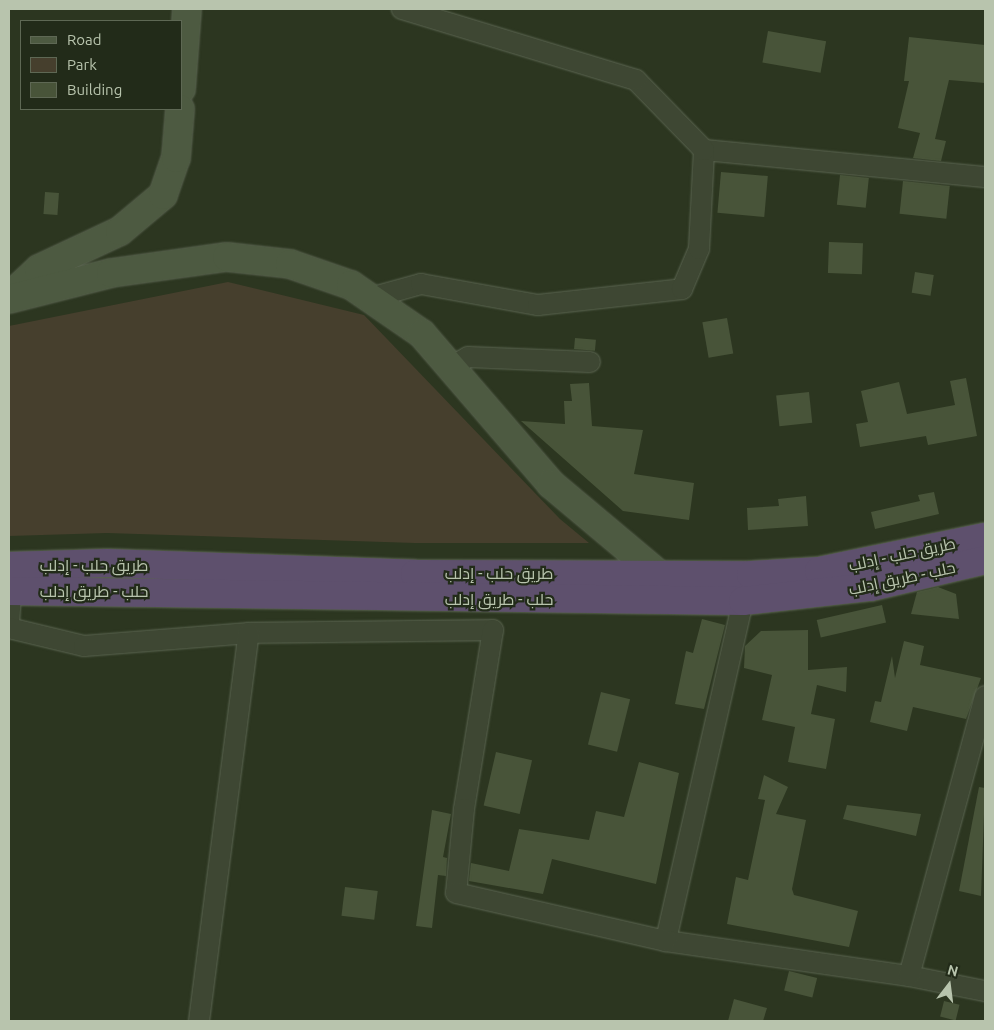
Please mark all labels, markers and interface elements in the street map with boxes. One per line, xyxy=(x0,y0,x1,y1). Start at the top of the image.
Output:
legend xyxy=(20,20,182,110)
text: Road xyxy=(67,31,102,48)
text: Park xyxy=(67,56,97,73)
text: Building xyxy=(67,81,122,98)
street label: طريق حلب - إدلب xyxy=(847,533,957,575)
street label: طريق حلب - إدلب xyxy=(40,555,148,575)
street label: حلب - طريق إدلب xyxy=(847,557,957,599)
street label: طريق حلب - إدلب xyxy=(445,563,553,583)
street label: حلب - طريق إدلب xyxy=(40,581,148,601)
street label: حلب - طريق إدلب xyxy=(445,589,553,609)
north arrow xyxy=(924,960,974,1010)
text: N xyxy=(946,961,960,980)

